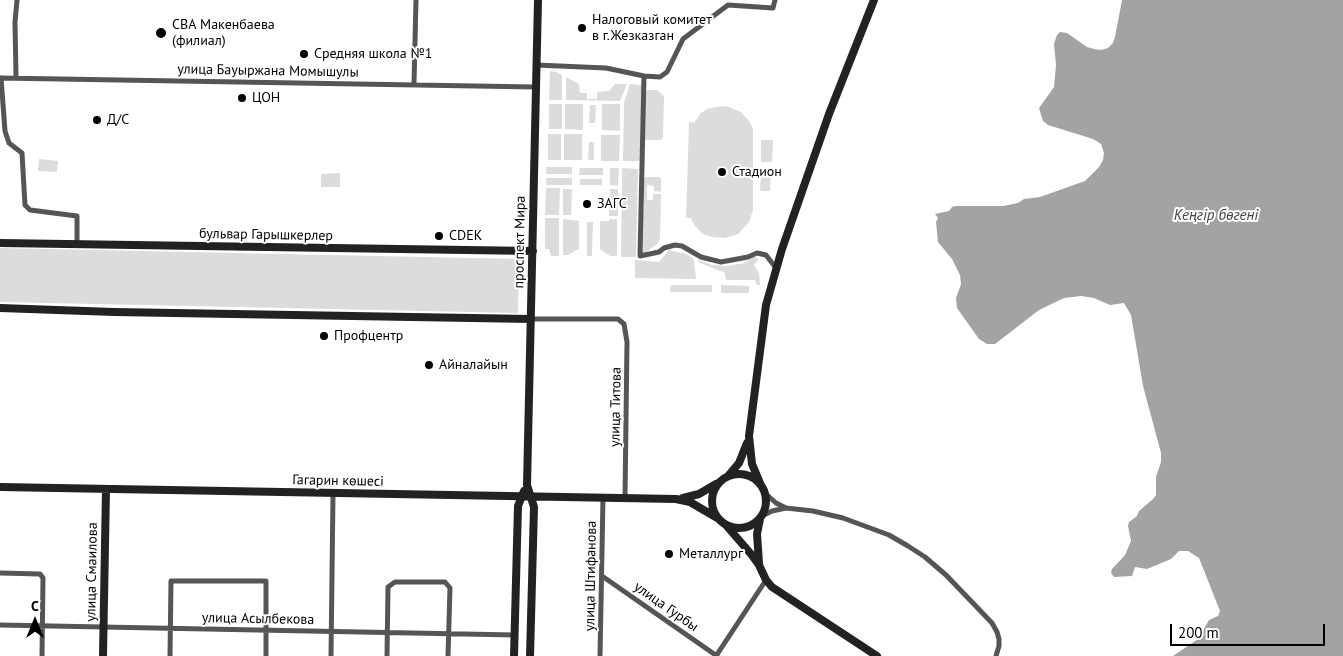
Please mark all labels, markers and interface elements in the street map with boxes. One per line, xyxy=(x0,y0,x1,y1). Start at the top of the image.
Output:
place label: Налоговый комитет в г.Жезказган xyxy=(592,12,712,44)
place label: СВА Макенбаева (филиал) xyxy=(172,17,275,49)
marker: Налоговый комитет в г.Жезказган xyxy=(576,22,588,34)
marker: СВА Макенбаева (филиал) xyxy=(154,26,168,40)
place label: Средняя школа №1 xyxy=(314,46,432,62)
marker: Средняя школа №1 xyxy=(298,48,310,60)
street label: улица Бауыржана Момышулы xyxy=(177,61,359,81)
place label: ЦОН xyxy=(252,90,280,106)
marker: ЦОН xyxy=(236,92,248,104)
place label: Д/С xyxy=(107,112,129,128)
marker: Д/С xyxy=(91,114,103,126)
place label: Стадион xyxy=(732,164,782,180)
marker: Стадион xyxy=(716,166,728,178)
street label: проспект Мира xyxy=(511,195,529,289)
place label: ЗАГС xyxy=(597,196,627,212)
marker: ЗАГС xyxy=(581,198,593,210)
water label: Кеңгір бөгені xyxy=(1174,207,1258,225)
street label: бульвар Гарышкерлер xyxy=(199,225,333,245)
place label: CDEK xyxy=(449,228,482,244)
marker: CDEK xyxy=(433,230,445,242)
place label: Профцентр xyxy=(334,328,403,344)
marker: Профцентр xyxy=(318,330,330,342)
place label: Айналайын xyxy=(439,357,508,373)
marker: Айналайын xyxy=(423,359,435,371)
street label: улица Титова xyxy=(607,367,625,447)
street label: Гагарин көшесі xyxy=(292,472,384,490)
street label: улица Штифанова xyxy=(582,521,600,631)
street label: улица Смаилова xyxy=(83,522,101,622)
place label: Металлург xyxy=(679,546,743,562)
marker: Металлург xyxy=(663,548,675,560)
street label: улица Гурбы xyxy=(631,579,701,635)
north arrow xyxy=(10,596,60,646)
text: С xyxy=(31,597,39,615)
street label: улица Асылбекова xyxy=(202,610,314,628)
scale bar xyxy=(1173,614,1328,646)
text: 200 m xyxy=(1178,623,1219,642)

